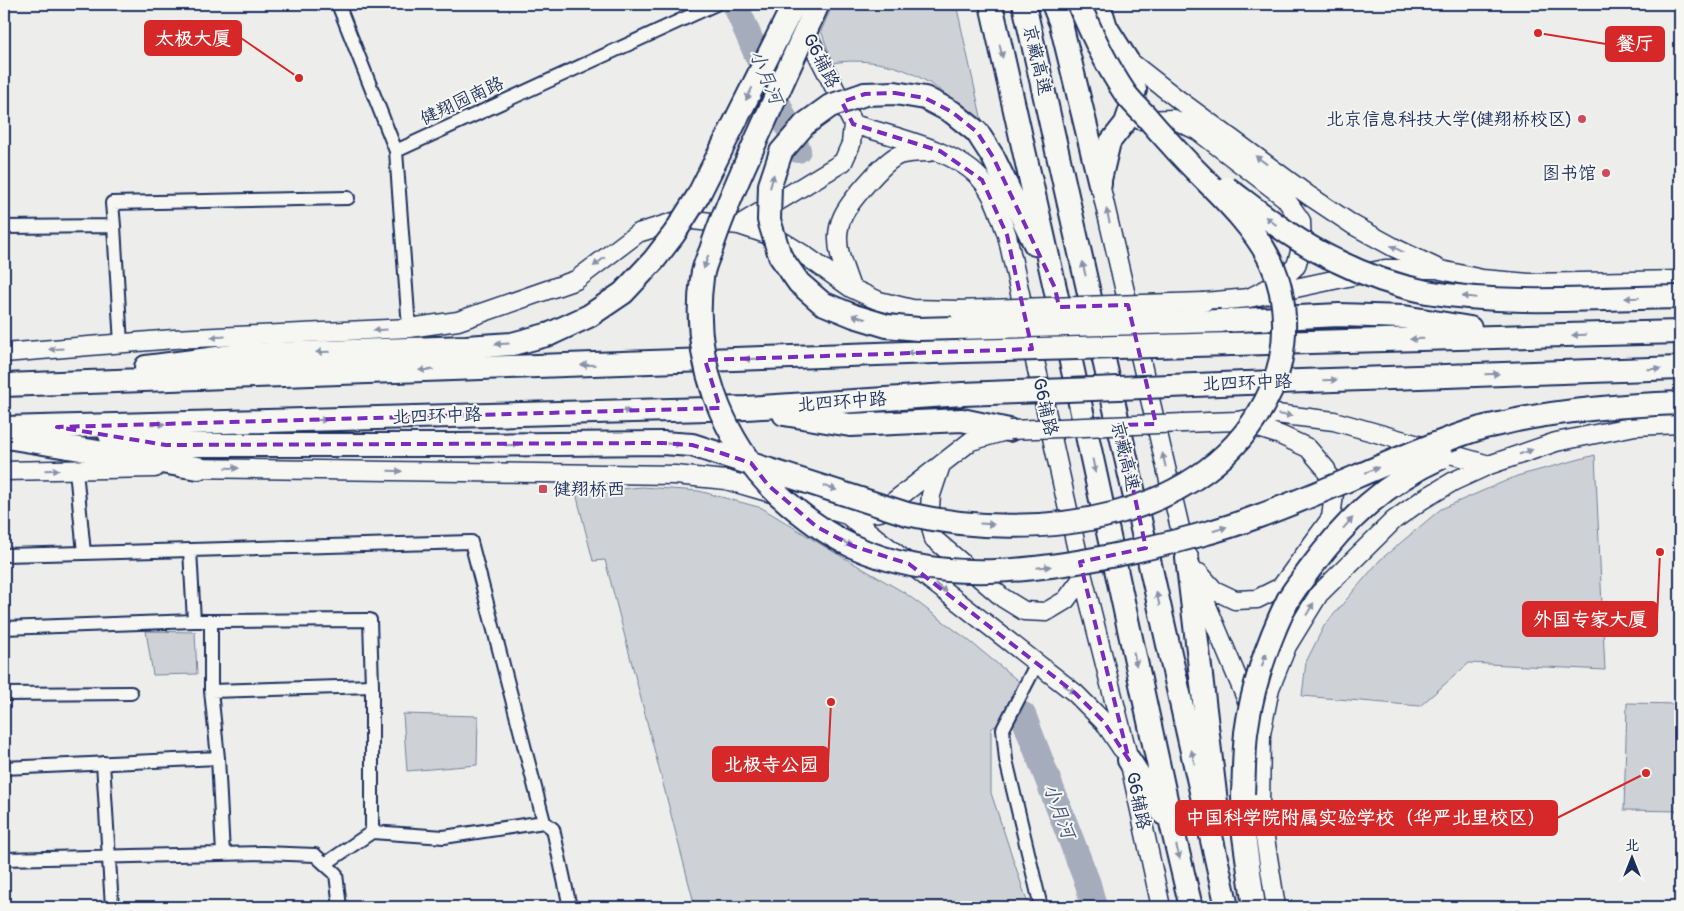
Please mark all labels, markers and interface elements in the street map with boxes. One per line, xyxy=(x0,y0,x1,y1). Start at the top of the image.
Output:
callout: 太极大厦 xyxy=(145,21,241,55)
street label: 京藏高速 xyxy=(1018,22,1056,98)
text: 太极大厦 xyxy=(155,27,231,51)
callout: 餐厅 xyxy=(1606,27,1664,61)
street label: G6辅路 xyxy=(797,30,845,92)
text: 餐厅 xyxy=(1616,32,1654,56)
one-way arrow xyxy=(997,44,1005,59)
water label: 小月河 xyxy=(744,46,789,111)
street label: 健翔园南路 xyxy=(416,72,508,130)
one-way arrow xyxy=(745,87,753,102)
place label: 北京信息科技大学(健翔桥校区) xyxy=(1326,108,1572,131)
marker: 北京信息科技大学(健翔桥校区) xyxy=(1576,113,1588,125)
one-way arrow xyxy=(1254,155,1268,165)
place label: 图书馆 xyxy=(1542,162,1596,185)
marker: 图书馆 xyxy=(1600,167,1612,179)
one-way arrow xyxy=(768,173,776,188)
one-way arrow xyxy=(1104,209,1112,224)
one-way arrow xyxy=(1264,216,1278,226)
one-way arrow xyxy=(1390,245,1404,253)
one-way arrow xyxy=(702,255,709,270)
one-way arrow xyxy=(593,256,606,267)
one-way arrow xyxy=(1080,262,1088,277)
one-way arrow xyxy=(1461,293,1477,301)
one-way arrow xyxy=(1623,294,1639,302)
one-way arrow xyxy=(851,312,866,320)
one-way arrow xyxy=(372,326,388,334)
one-way arrow xyxy=(1571,331,1587,339)
one-way arrow xyxy=(209,334,225,342)
one-way arrow xyxy=(1408,336,1424,344)
one-way arrow xyxy=(494,341,510,349)
one-way arrow xyxy=(47,345,63,353)
one-way arrow xyxy=(314,348,330,356)
one-way arrow xyxy=(905,349,921,357)
one-way arrow xyxy=(742,355,758,363)
one-way arrow xyxy=(580,361,596,369)
one-way arrow xyxy=(1647,364,1663,372)
one-way arrow xyxy=(418,367,434,375)
street label: 北四环中路 xyxy=(1202,370,1292,396)
one-way arrow xyxy=(1484,370,1500,378)
street label: G6辅路 xyxy=(1027,376,1063,438)
one-way arrow xyxy=(1322,376,1338,384)
street label: 北四环中路 xyxy=(796,387,888,417)
street label: 北四环中路 xyxy=(392,403,482,429)
one-way arrow xyxy=(615,407,631,415)
one-way arrow xyxy=(1277,411,1293,419)
one-way arrow xyxy=(313,415,329,423)
street label: 京藏高速 xyxy=(1106,418,1144,494)
one-way arrow xyxy=(150,420,166,428)
one-way arrow xyxy=(666,440,682,448)
one-way arrow xyxy=(504,441,520,449)
one-way arrow xyxy=(1519,448,1534,456)
one-way arrow xyxy=(1160,451,1168,467)
one-way arrow xyxy=(1090,459,1098,475)
one-way arrow xyxy=(225,464,241,472)
one-way arrow xyxy=(45,466,61,474)
one-way arrow xyxy=(1364,466,1379,473)
one-way arrow xyxy=(387,467,403,475)
place label: 健翔桥西 xyxy=(553,478,625,501)
marker: 健翔桥西 xyxy=(537,483,549,495)
one-way arrow xyxy=(822,485,837,493)
one-way arrow xyxy=(1342,517,1354,529)
one-way arrow xyxy=(979,521,995,529)
one-way arrow xyxy=(1213,524,1228,532)
one-way arrow xyxy=(839,538,852,547)
one-way arrow xyxy=(1037,563,1053,571)
one-way arrow xyxy=(934,583,947,594)
one-way arrow xyxy=(1154,591,1162,606)
one-way arrow xyxy=(1305,602,1314,615)
callout: 外国专家大厦 xyxy=(1523,602,1657,636)
text: 外国专家大厦 xyxy=(1533,608,1647,632)
one-way arrow xyxy=(1132,652,1140,668)
one-way arrow xyxy=(1260,652,1268,667)
one-way arrow xyxy=(1062,683,1075,694)
callout: 北极寺公园 xyxy=(713,747,828,781)
one-way arrow xyxy=(1189,750,1197,765)
text: 北极寺公园 xyxy=(723,753,819,777)
street label: G6辅路 xyxy=(1121,770,1155,832)
water label: 小月河 xyxy=(1038,780,1081,845)
callout: 中国科学院附属实验学校（华严北里校区） xyxy=(1176,801,1557,835)
text: 中国科学院附属实验学校（华严北里校区） xyxy=(1185,806,1547,830)
north arrow xyxy=(1606,834,1656,884)
text: 北 xyxy=(1625,837,1639,854)
one-way arrow xyxy=(1174,845,1182,860)

